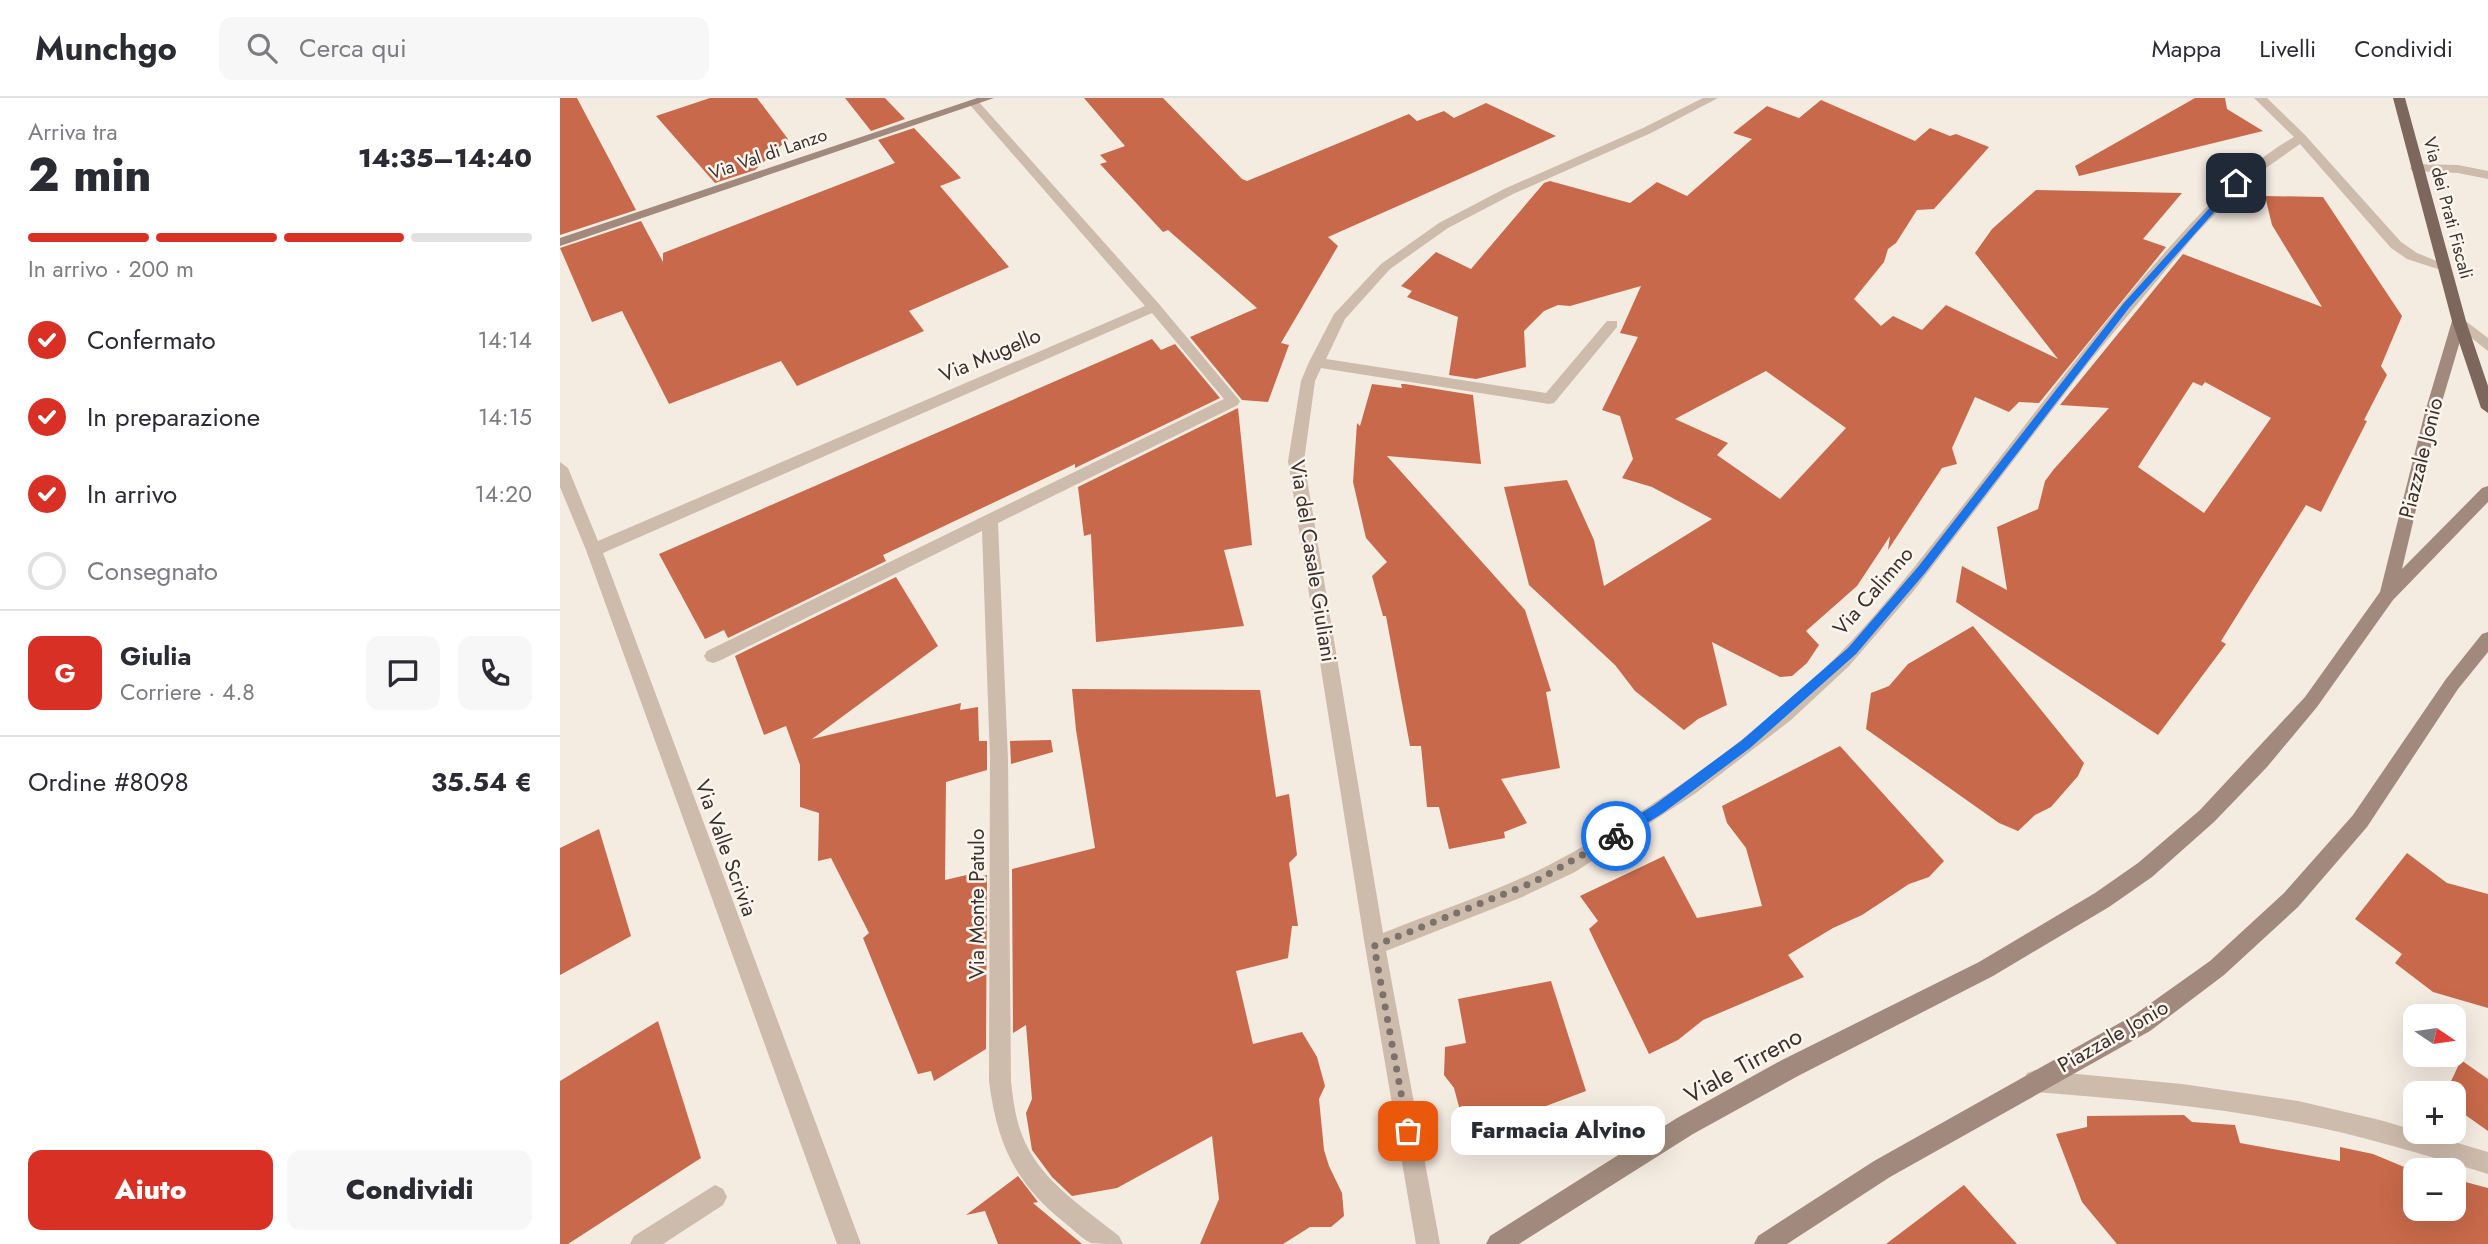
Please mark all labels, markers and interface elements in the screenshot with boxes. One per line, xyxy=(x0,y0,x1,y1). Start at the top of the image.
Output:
search box xyxy=(219,17,709,80)
text: Munchgo xyxy=(35,25,177,72)
icon: search xyxy=(243,29,281,67)
text: Cerca qui xyxy=(299,29,407,67)
text: Mappa xyxy=(2151,31,2221,66)
text: Livelli xyxy=(2259,31,2316,66)
text: Condividi xyxy=(2354,31,2453,66)
text: Arriva tra xyxy=(28,115,118,149)
street label: Via Val di Lanzo xyxy=(705,122,831,186)
street label: Via dei Prati Fiscali xyxy=(2417,134,2479,282)
text: 14:35–14:40 xyxy=(358,139,532,177)
text: 2 min xyxy=(28,142,152,208)
pin xyxy=(2206,153,2266,213)
icon: home xyxy=(2217,164,2255,202)
text: In arrivo · 200 m xyxy=(28,252,194,286)
street label: Via Mugello xyxy=(935,320,1045,390)
icon: check xyxy=(28,321,66,359)
text: Confermato xyxy=(87,321,216,359)
text: 14:14 xyxy=(478,323,532,357)
street label: Piazzale Jonio xyxy=(2392,394,2450,522)
icon: check xyxy=(28,398,66,436)
text: In preparazione xyxy=(87,398,260,436)
text: 14:15 xyxy=(478,400,532,434)
street label: Via del Casale Giuliani xyxy=(1282,458,1344,664)
icon: check xyxy=(28,475,66,513)
text: In arrivo xyxy=(87,475,177,513)
text: 14:20 xyxy=(474,477,532,511)
street label: Via Calimno xyxy=(1826,540,1920,642)
text: Consegnato xyxy=(87,552,218,590)
button: chat xyxy=(366,636,440,710)
button: phone xyxy=(458,636,532,710)
text: Giulia xyxy=(120,637,192,675)
text: G xyxy=(54,654,76,692)
text: Corriere · 4.8 xyxy=(120,675,255,709)
text: Ordine #8098 xyxy=(28,763,189,801)
text: 35.54 € xyxy=(431,763,532,801)
street label: Via Valle Scrivia xyxy=(687,776,765,920)
courier xyxy=(1581,801,1651,871)
icon: bike xyxy=(1597,817,1635,855)
street label: Via Monte Patulo xyxy=(962,829,992,979)
street label: Piazzale Jonio xyxy=(2052,992,2174,1080)
north arrow xyxy=(2403,1004,2466,1068)
map controls xyxy=(2403,1004,2466,1221)
street label: Viale Tirreno xyxy=(1678,1018,1808,1112)
button: + xyxy=(2403,1081,2466,1144)
pin xyxy=(1378,1101,1438,1161)
callout: Farmacia Alvino xyxy=(1450,1107,1664,1156)
icon: bag xyxy=(1389,1112,1427,1150)
text: Farmacia Alvino xyxy=(1470,1113,1646,1147)
button: Aiuto xyxy=(28,1150,273,1230)
button: Condividi xyxy=(287,1150,532,1230)
button: − xyxy=(2403,1158,2466,1221)

